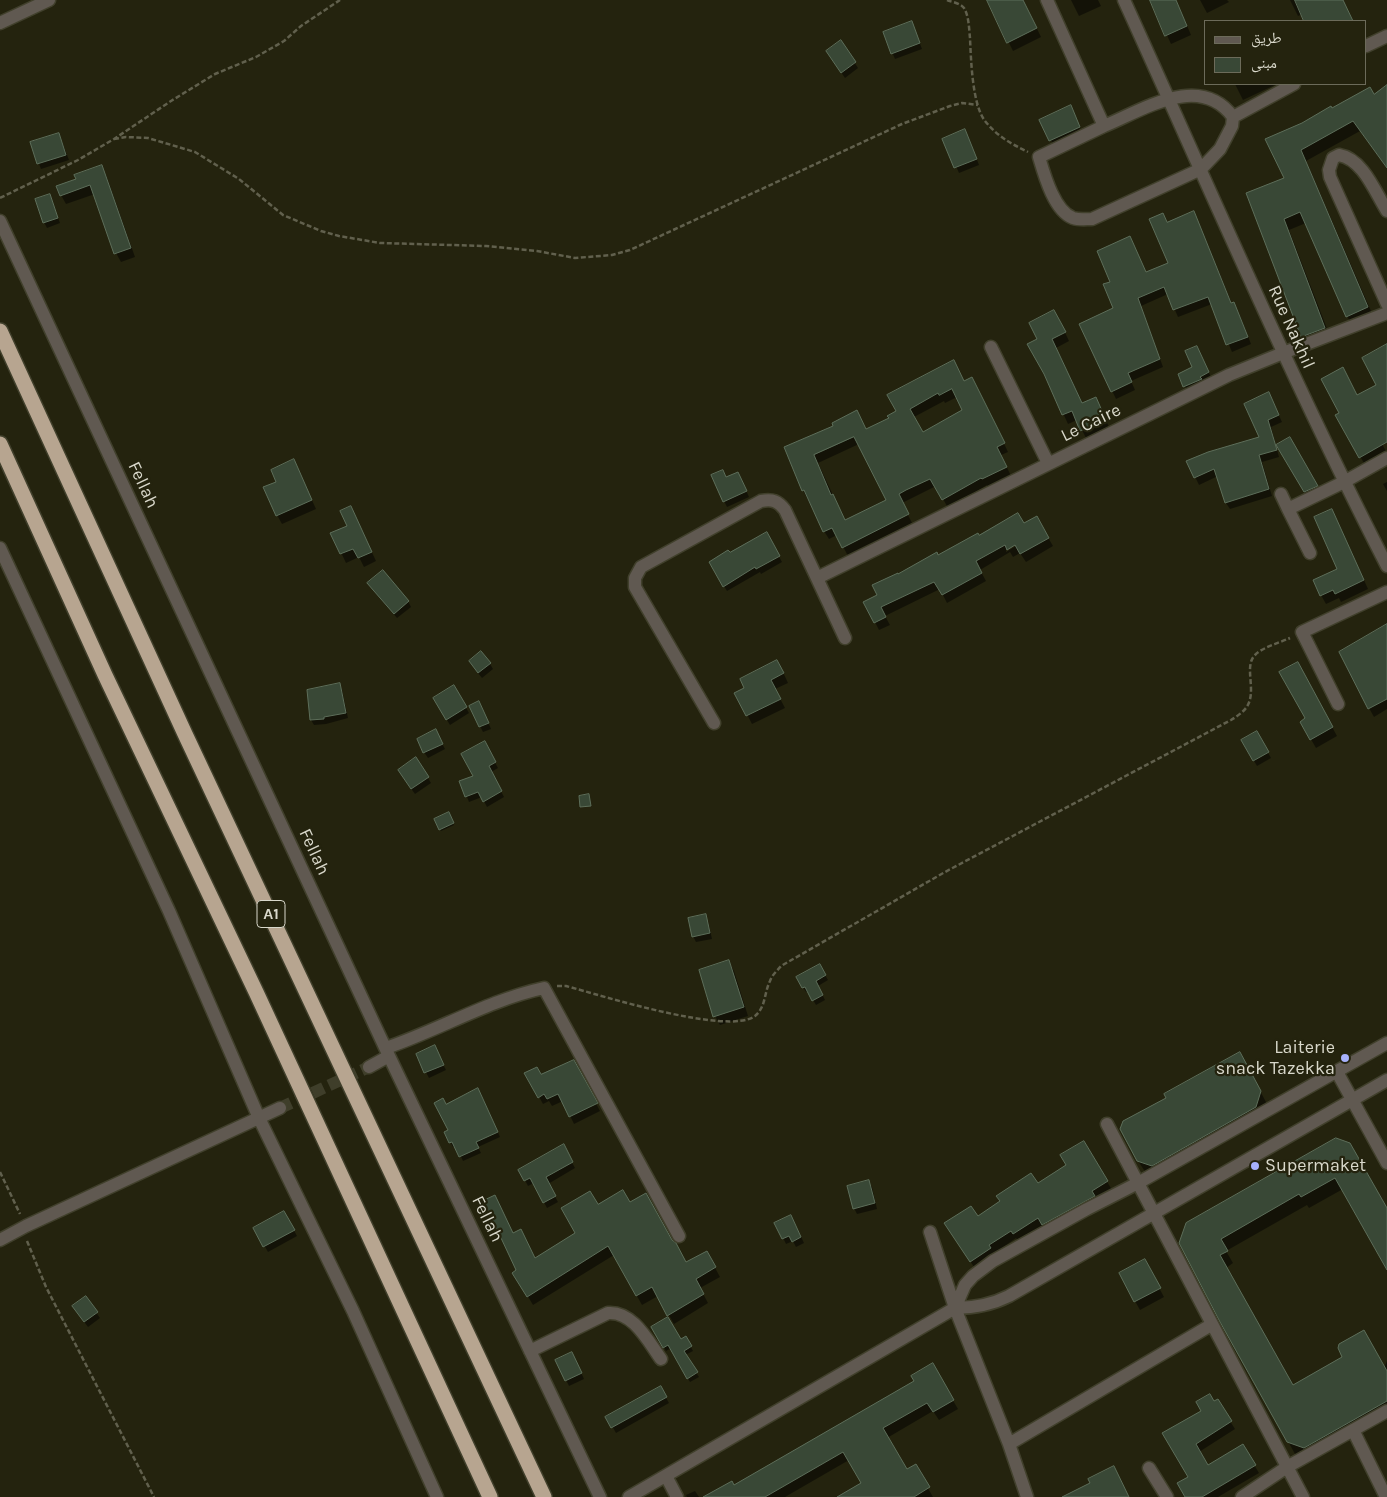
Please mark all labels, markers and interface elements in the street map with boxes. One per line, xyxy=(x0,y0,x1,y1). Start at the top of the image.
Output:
legend xyxy=(1204,20,1367,85)
text: طريق xyxy=(1251,29,1282,47)
text: مبنى xyxy=(1251,54,1277,72)
street label: Rue Nakhil xyxy=(1263,282,1319,372)
street label: Le Caire xyxy=(1058,399,1124,447)
street label: Fellah xyxy=(123,458,163,512)
street label: Fellah xyxy=(294,825,334,879)
road number: A1 xyxy=(257,901,285,928)
place label: Laiterie snack Tazekka xyxy=(1216,1037,1335,1080)
marker: Laiterie snack Tazekka xyxy=(1339,1052,1351,1064)
place label: Supermaket xyxy=(1265,1155,1366,1177)
marker: Supermaket xyxy=(1249,1160,1261,1172)
street label: Fellah xyxy=(467,1192,507,1246)

